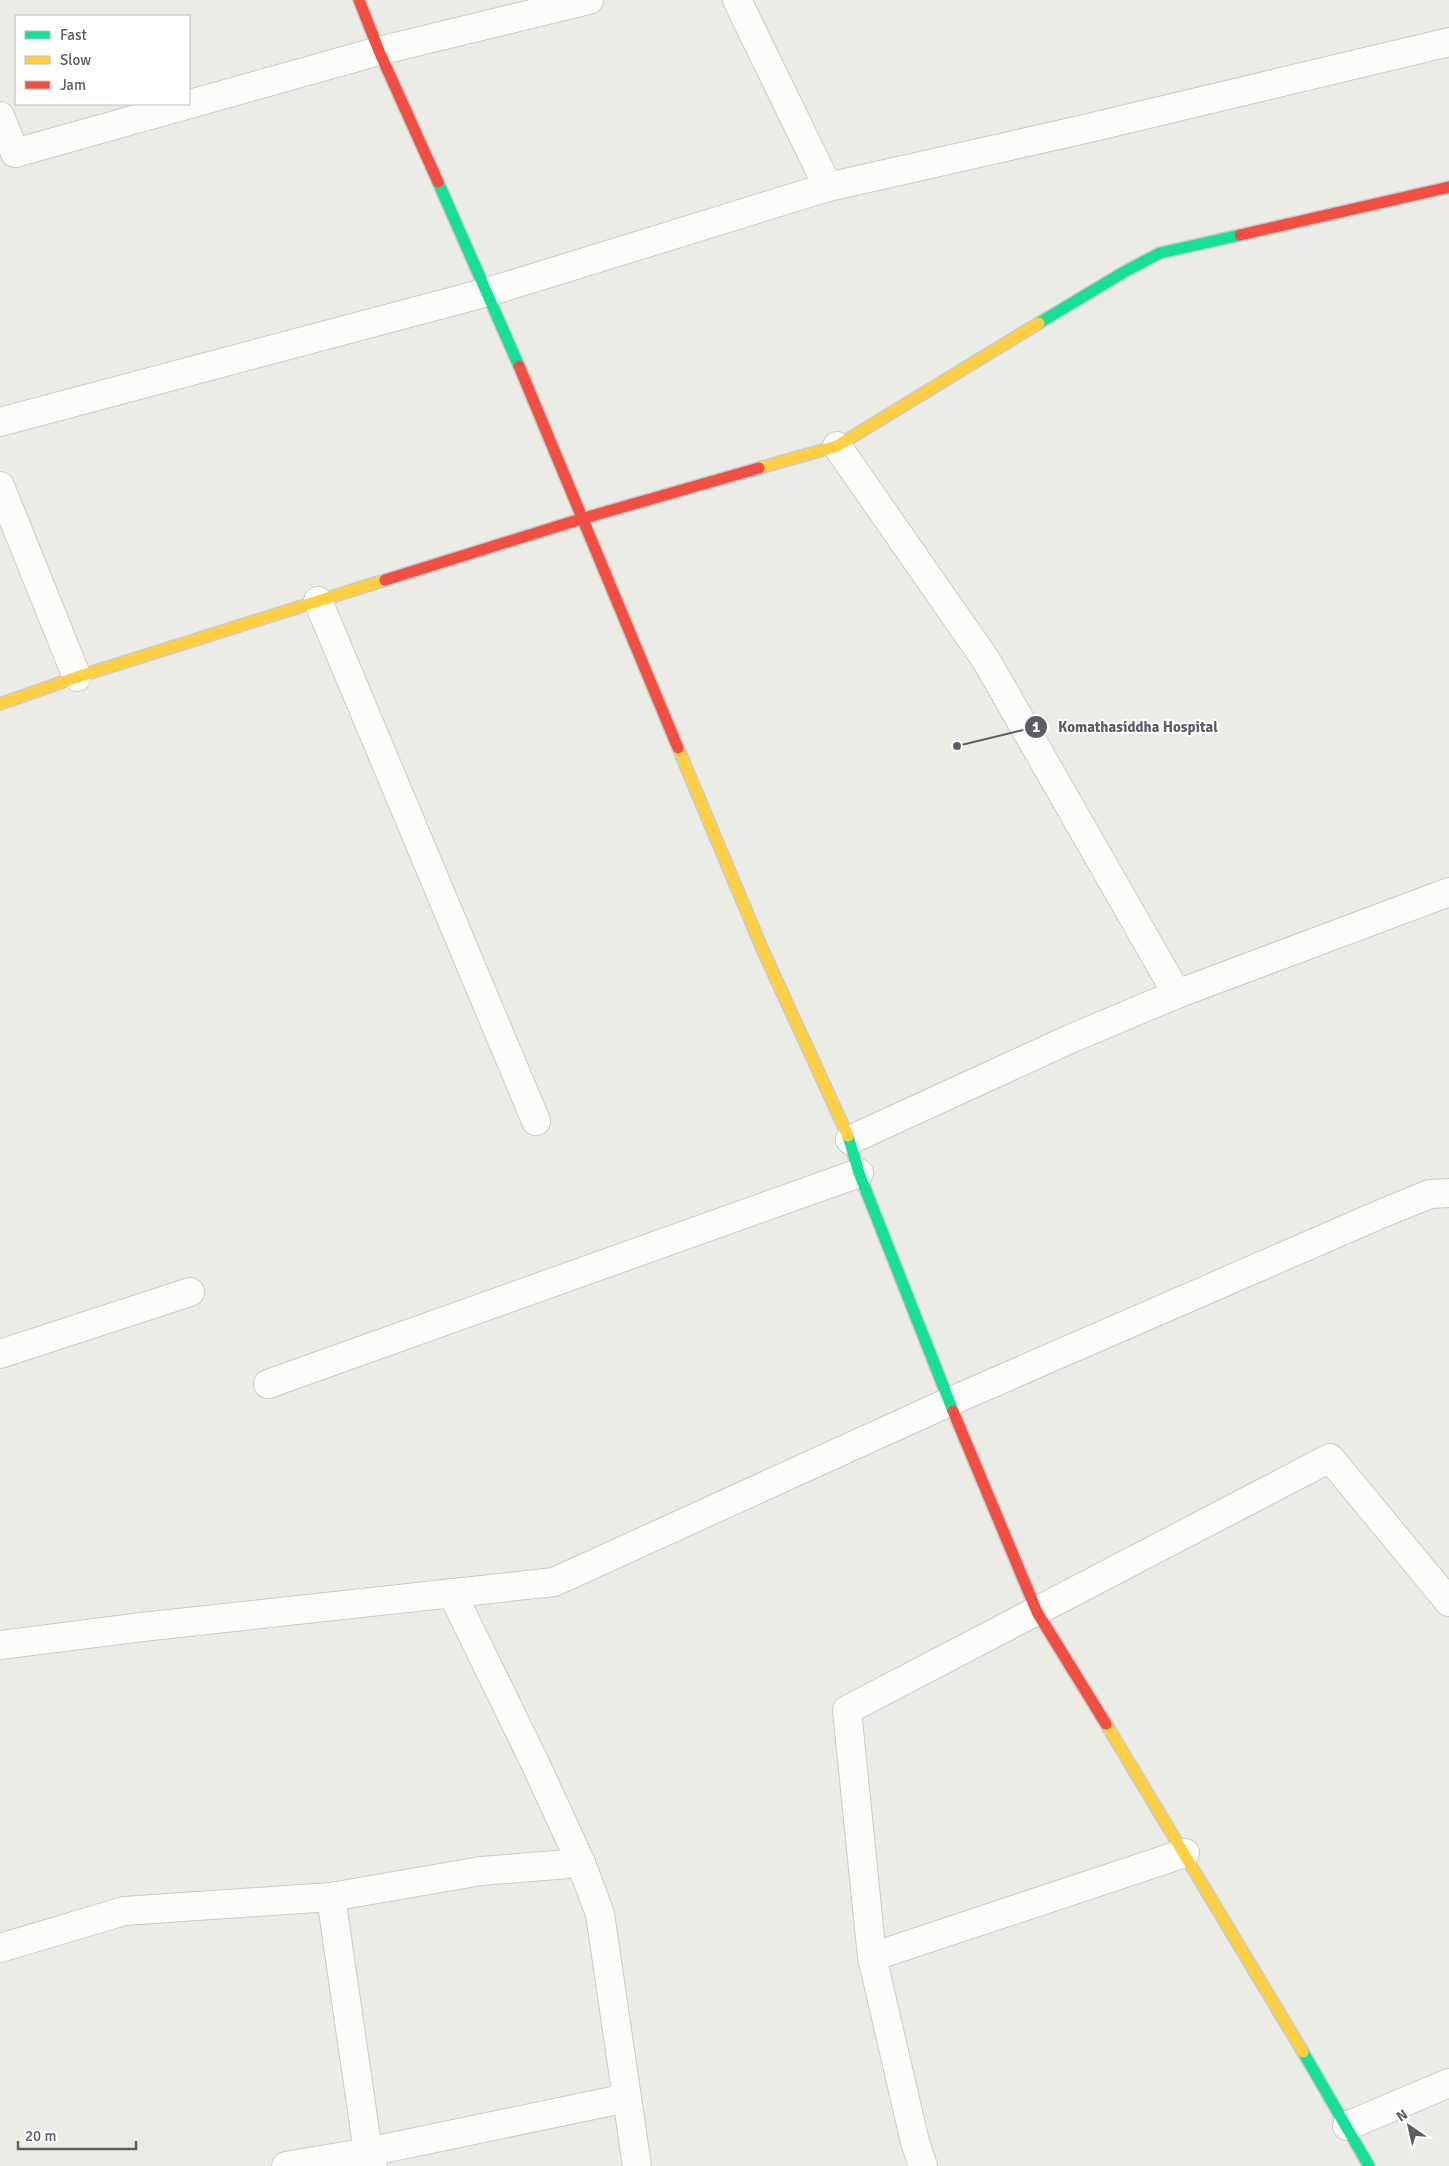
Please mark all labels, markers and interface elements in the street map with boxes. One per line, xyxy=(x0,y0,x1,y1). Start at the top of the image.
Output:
legend xyxy=(15,15,190,105)
text: Fast xyxy=(60,26,87,44)
text: Slow xyxy=(60,51,91,69)
text: Jam xyxy=(60,76,86,94)
callout: Komathasiddha Hospital xyxy=(1023,712,1228,742)
text: 1 xyxy=(1032,718,1040,736)
text: Komathasiddha Hospital xyxy=(1058,718,1218,736)
north arrow xyxy=(1384,2101,1434,2151)
text: N xyxy=(1393,2106,1411,2125)
scale bar xyxy=(18,2118,135,2150)
text: 20 m xyxy=(25,2127,56,2145)

